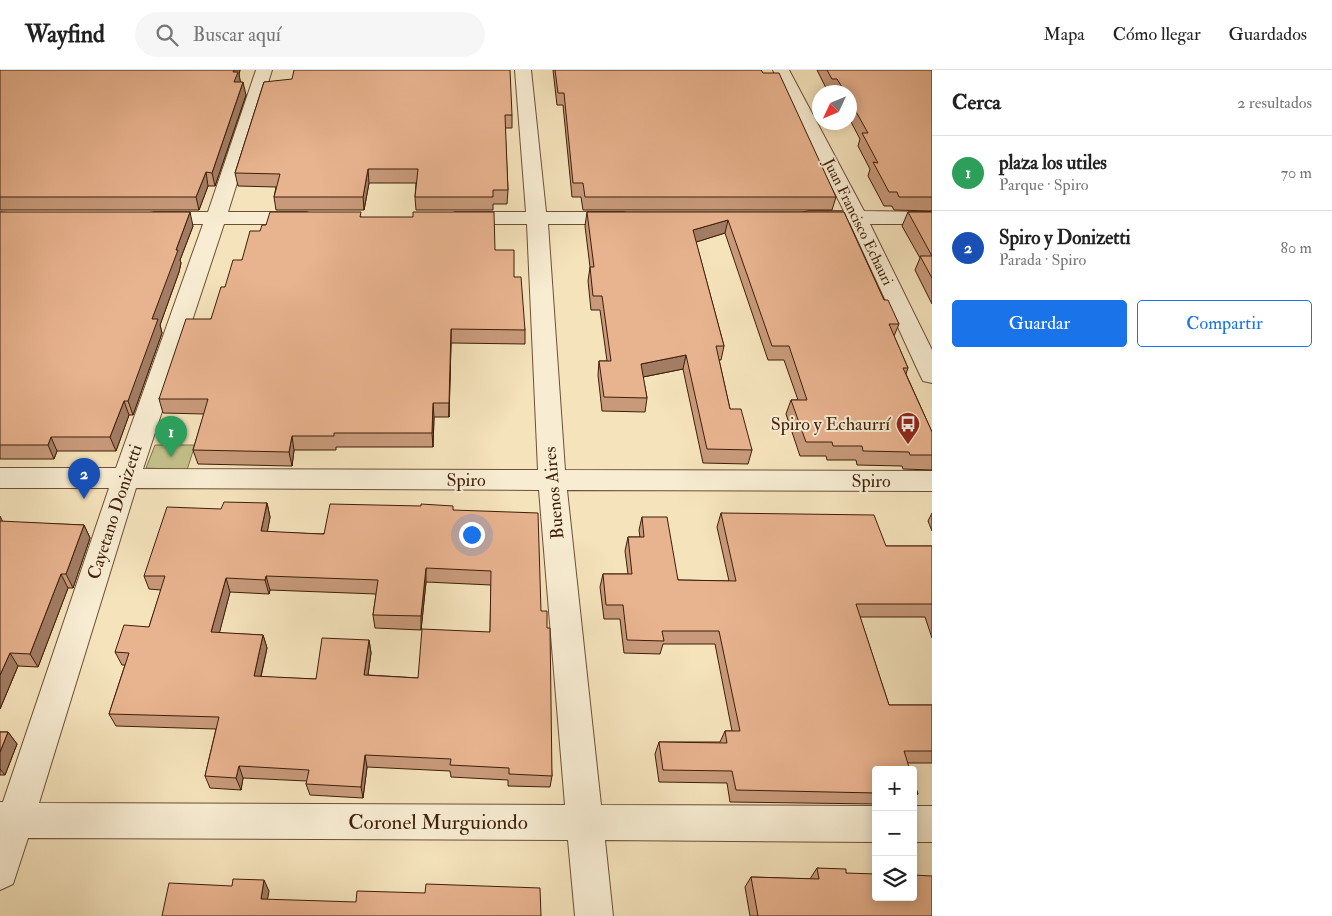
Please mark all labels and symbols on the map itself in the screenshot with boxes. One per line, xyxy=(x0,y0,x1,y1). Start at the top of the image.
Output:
north arrow xyxy=(812,85,857,130)
street label: Juan Francisco Echauri xyxy=(818,155,897,289)
bus stop icon: Spiro y Echaurrí xyxy=(895,411,921,445)
place label: Spiro y Echaurrí xyxy=(771,413,891,436)
pin: 1 xyxy=(155,416,187,457)
street label: Cayetano Donizetti xyxy=(82,441,148,582)
street label: Buenos Aires xyxy=(538,446,570,540)
pin: 2 xyxy=(68,458,100,499)
street label: Spiro xyxy=(446,469,486,492)
street label: Spiro xyxy=(851,470,891,493)
your location xyxy=(459,522,485,548)
street label: Coronel Murguiondo xyxy=(348,809,528,836)

